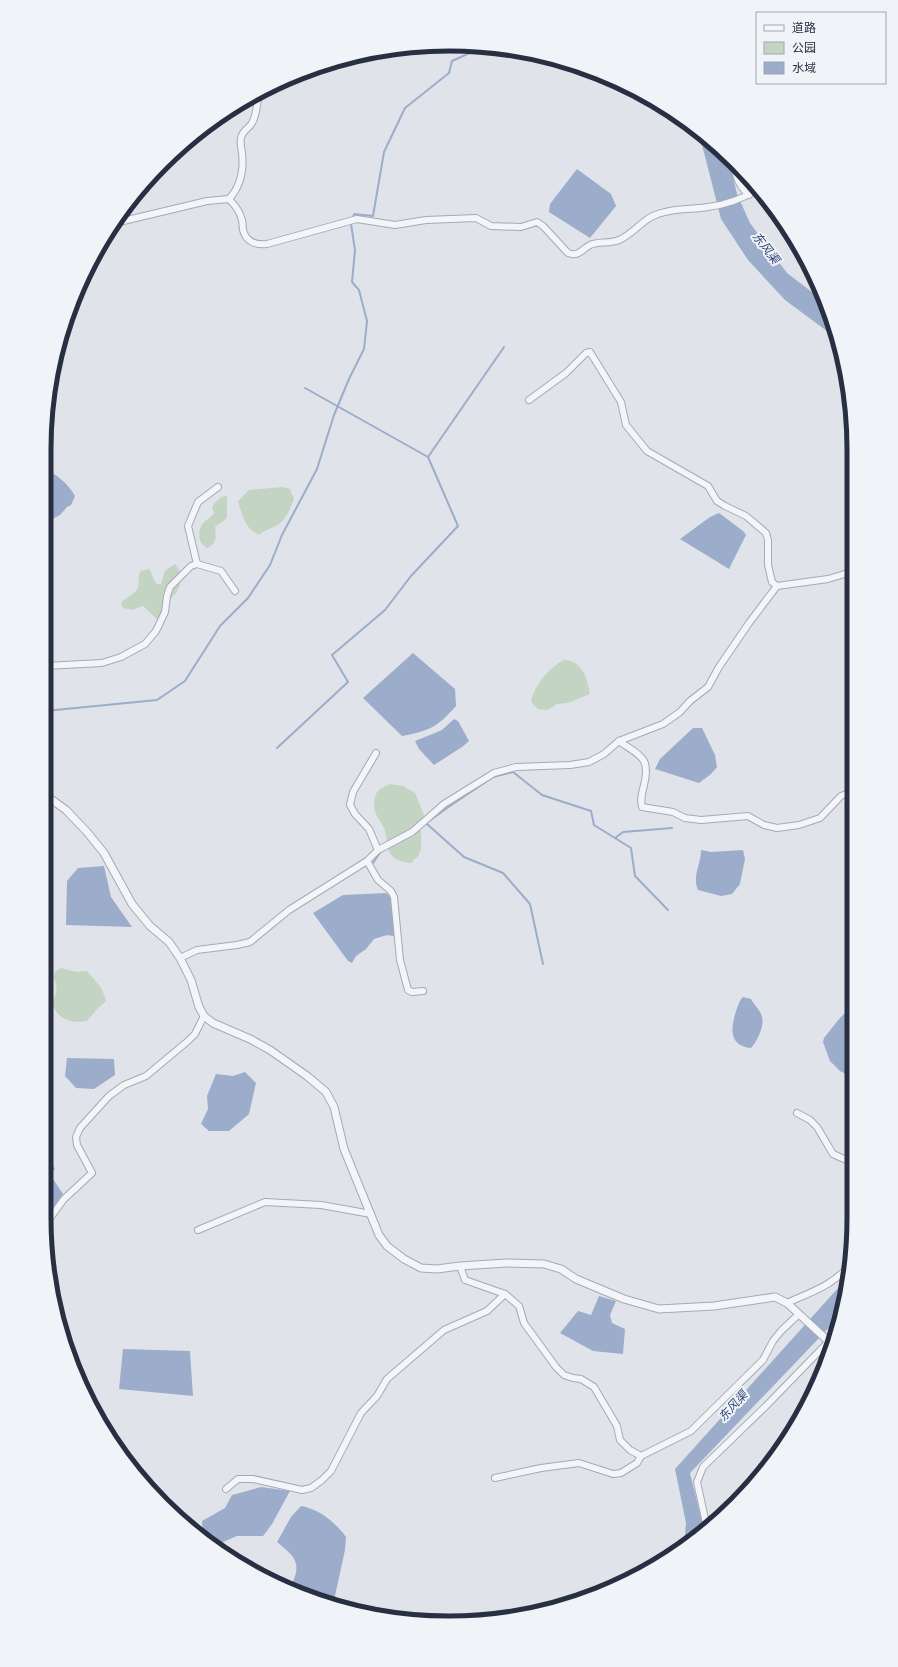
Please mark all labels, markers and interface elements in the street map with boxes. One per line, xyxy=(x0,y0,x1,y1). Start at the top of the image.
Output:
legend xyxy=(756,12,886,84)
text: 道路 xyxy=(792,20,816,36)
text: 公园 xyxy=(792,40,816,56)
text: 水域 xyxy=(792,60,816,76)
water label: 东风渠 xyxy=(749,229,785,269)
water label: 东风渠 xyxy=(715,1386,752,1425)

